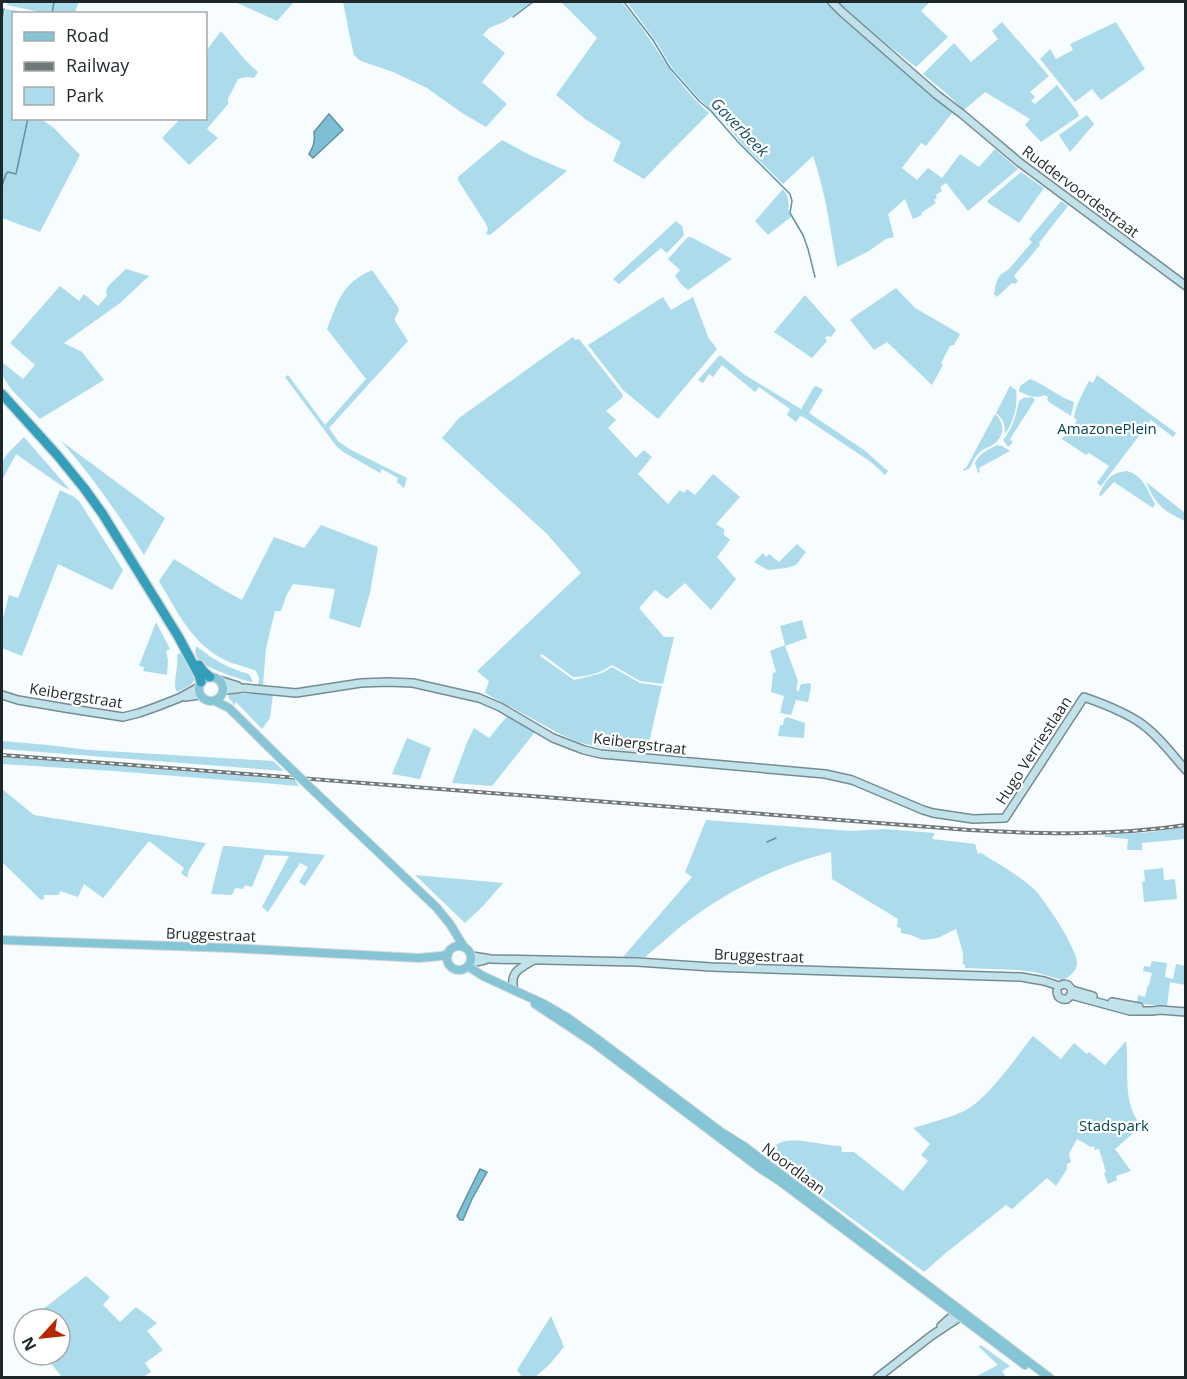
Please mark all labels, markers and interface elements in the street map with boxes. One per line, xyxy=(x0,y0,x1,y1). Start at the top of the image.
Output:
legend xyxy=(12,12,207,120)
text: Road xyxy=(66,23,109,47)
text: Railway xyxy=(66,53,130,77)
text: Park xyxy=(66,83,104,107)
water label: Gaverbeek xyxy=(706,93,775,162)
street label: Ruddervoordestraat xyxy=(1019,141,1143,241)
park label: AmazonePlein xyxy=(1057,418,1157,438)
street label: Keibergstraat xyxy=(28,678,124,712)
street label: Hugo Verriestlaan xyxy=(990,692,1076,808)
street label: Keibergstraat xyxy=(592,727,688,759)
street label: Bruggestraat xyxy=(165,922,257,946)
street label: Bruggestraat xyxy=(713,943,805,967)
park label: Stadspark xyxy=(1079,1115,1149,1135)
street label: Noordlaan xyxy=(758,1138,830,1198)
north arrow xyxy=(12,1307,72,1367)
text: N xyxy=(16,1333,41,1355)

